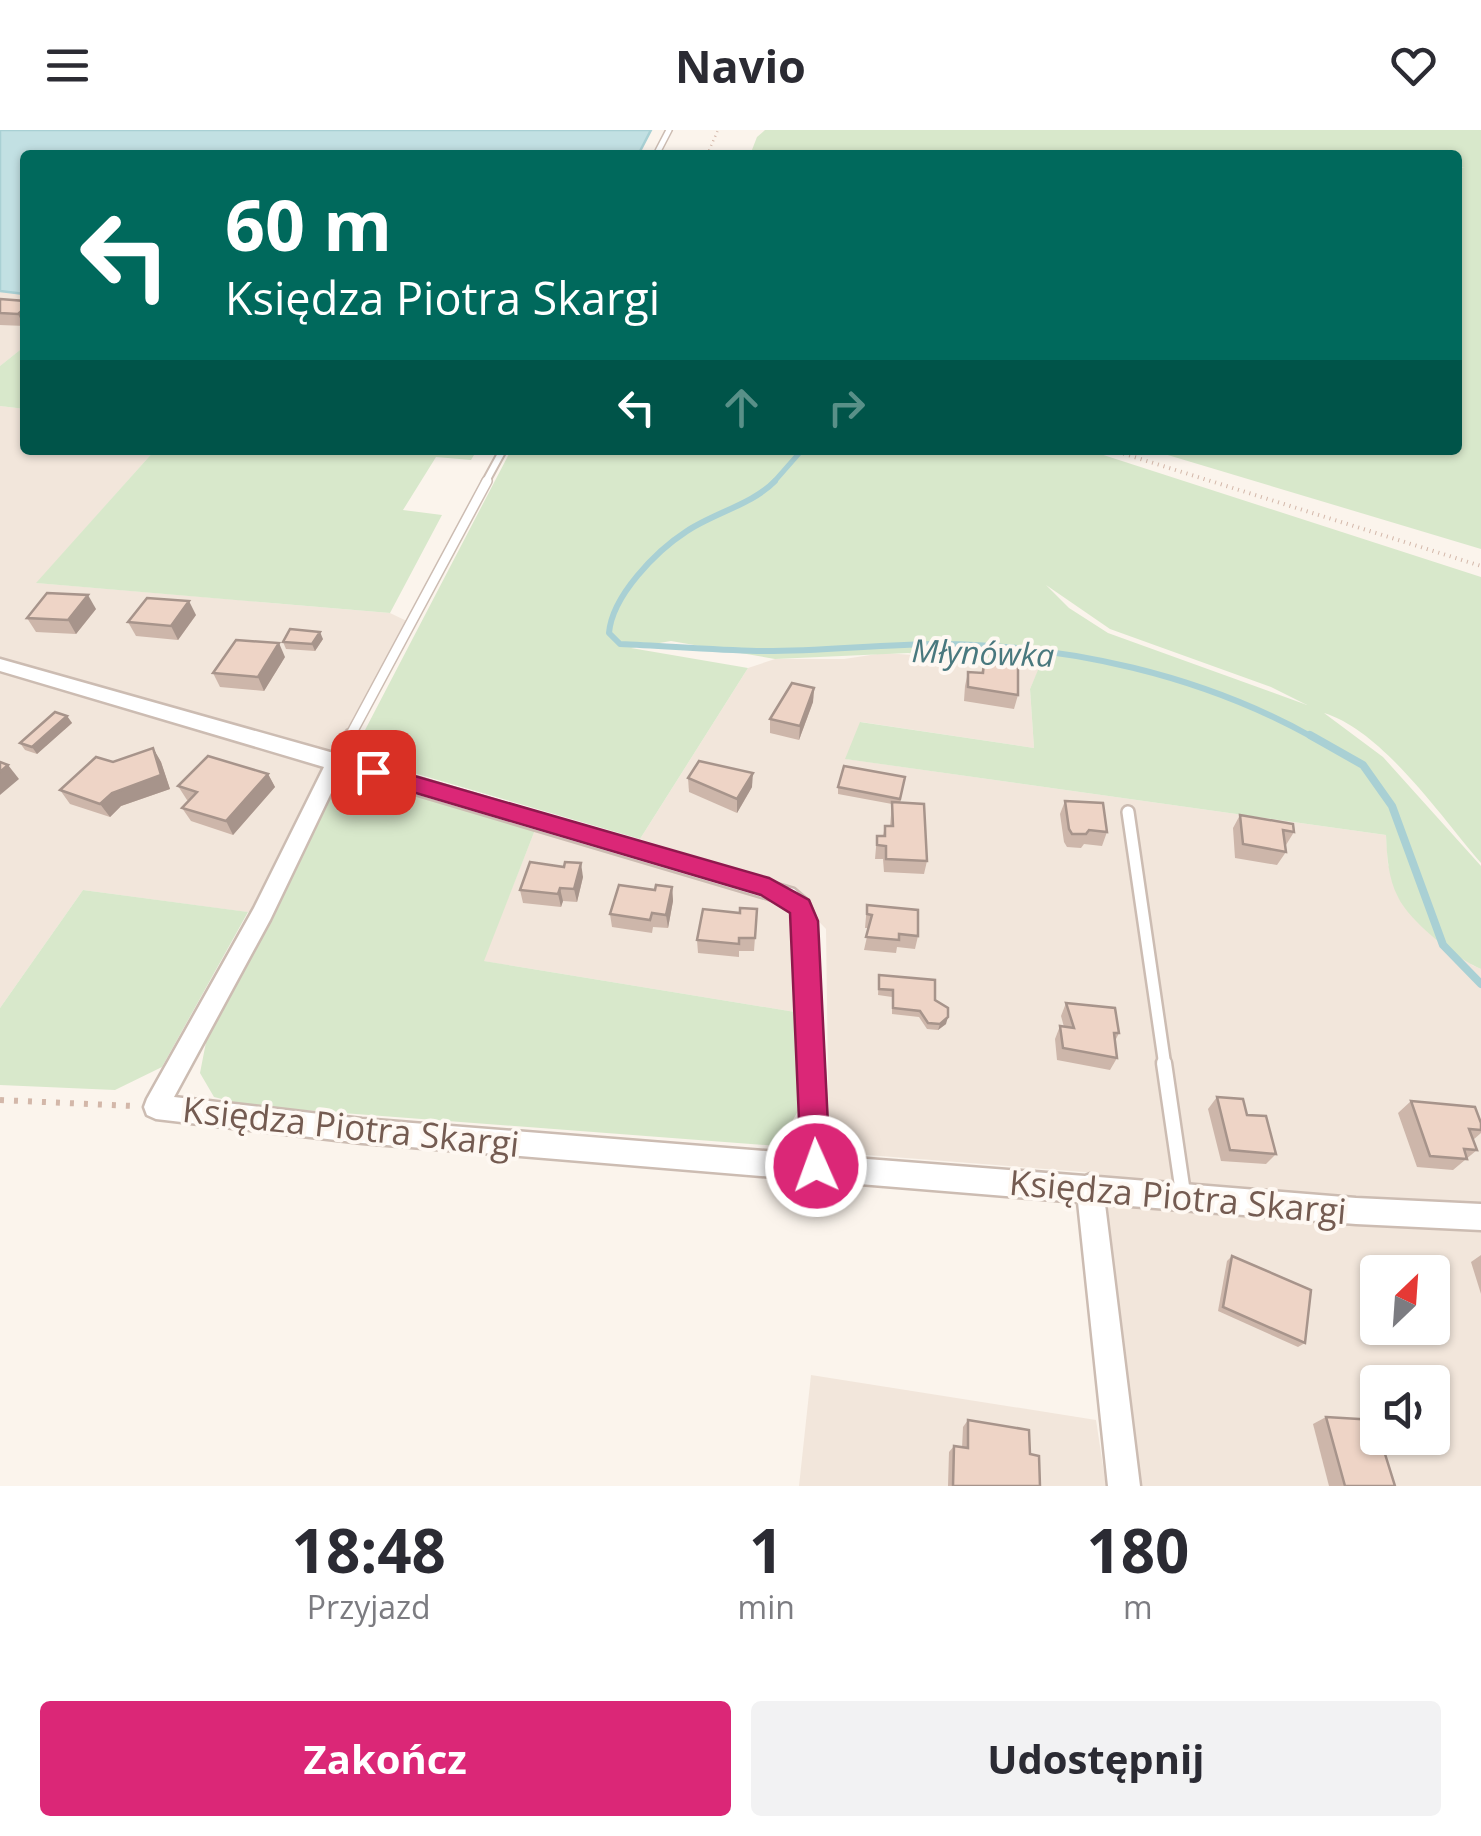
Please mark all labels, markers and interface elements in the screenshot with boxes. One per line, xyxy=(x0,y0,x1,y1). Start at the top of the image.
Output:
text: Navio xyxy=(675,35,806,96)
icon: menu xyxy=(40,38,95,93)
icon: heart xyxy=(1386,38,1441,93)
text: 60 m xyxy=(225,176,392,272)
icon: left xyxy=(60,190,190,320)
text: Księdza Piotra Skargi xyxy=(225,267,660,328)
icon: left xyxy=(609,380,664,435)
icon: ahead xyxy=(714,380,769,435)
icon: right xyxy=(819,380,874,435)
water label: Młynówka xyxy=(911,628,1055,676)
pin xyxy=(331,730,416,815)
icon: arrive xyxy=(346,745,401,800)
street label: Księdza Piotra Skargi xyxy=(180,1085,522,1167)
position arrow xyxy=(764,1114,868,1218)
street label: Księdza Piotra Skargi xyxy=(1007,1158,1349,1234)
north arrow xyxy=(1360,1255,1450,1345)
map controls xyxy=(1360,1255,1450,1455)
button: sound xyxy=(1360,1365,1450,1455)
text: 18:48 xyxy=(292,1509,446,1591)
text: 1 xyxy=(749,1509,783,1591)
text: 180 xyxy=(1086,1509,1189,1591)
text: Przyjazd xyxy=(307,1585,431,1628)
text: min xyxy=(738,1585,795,1628)
text: m xyxy=(1123,1585,1153,1628)
button: Zakończ xyxy=(40,1701,731,1816)
button: Udostępnij xyxy=(751,1701,1441,1816)

